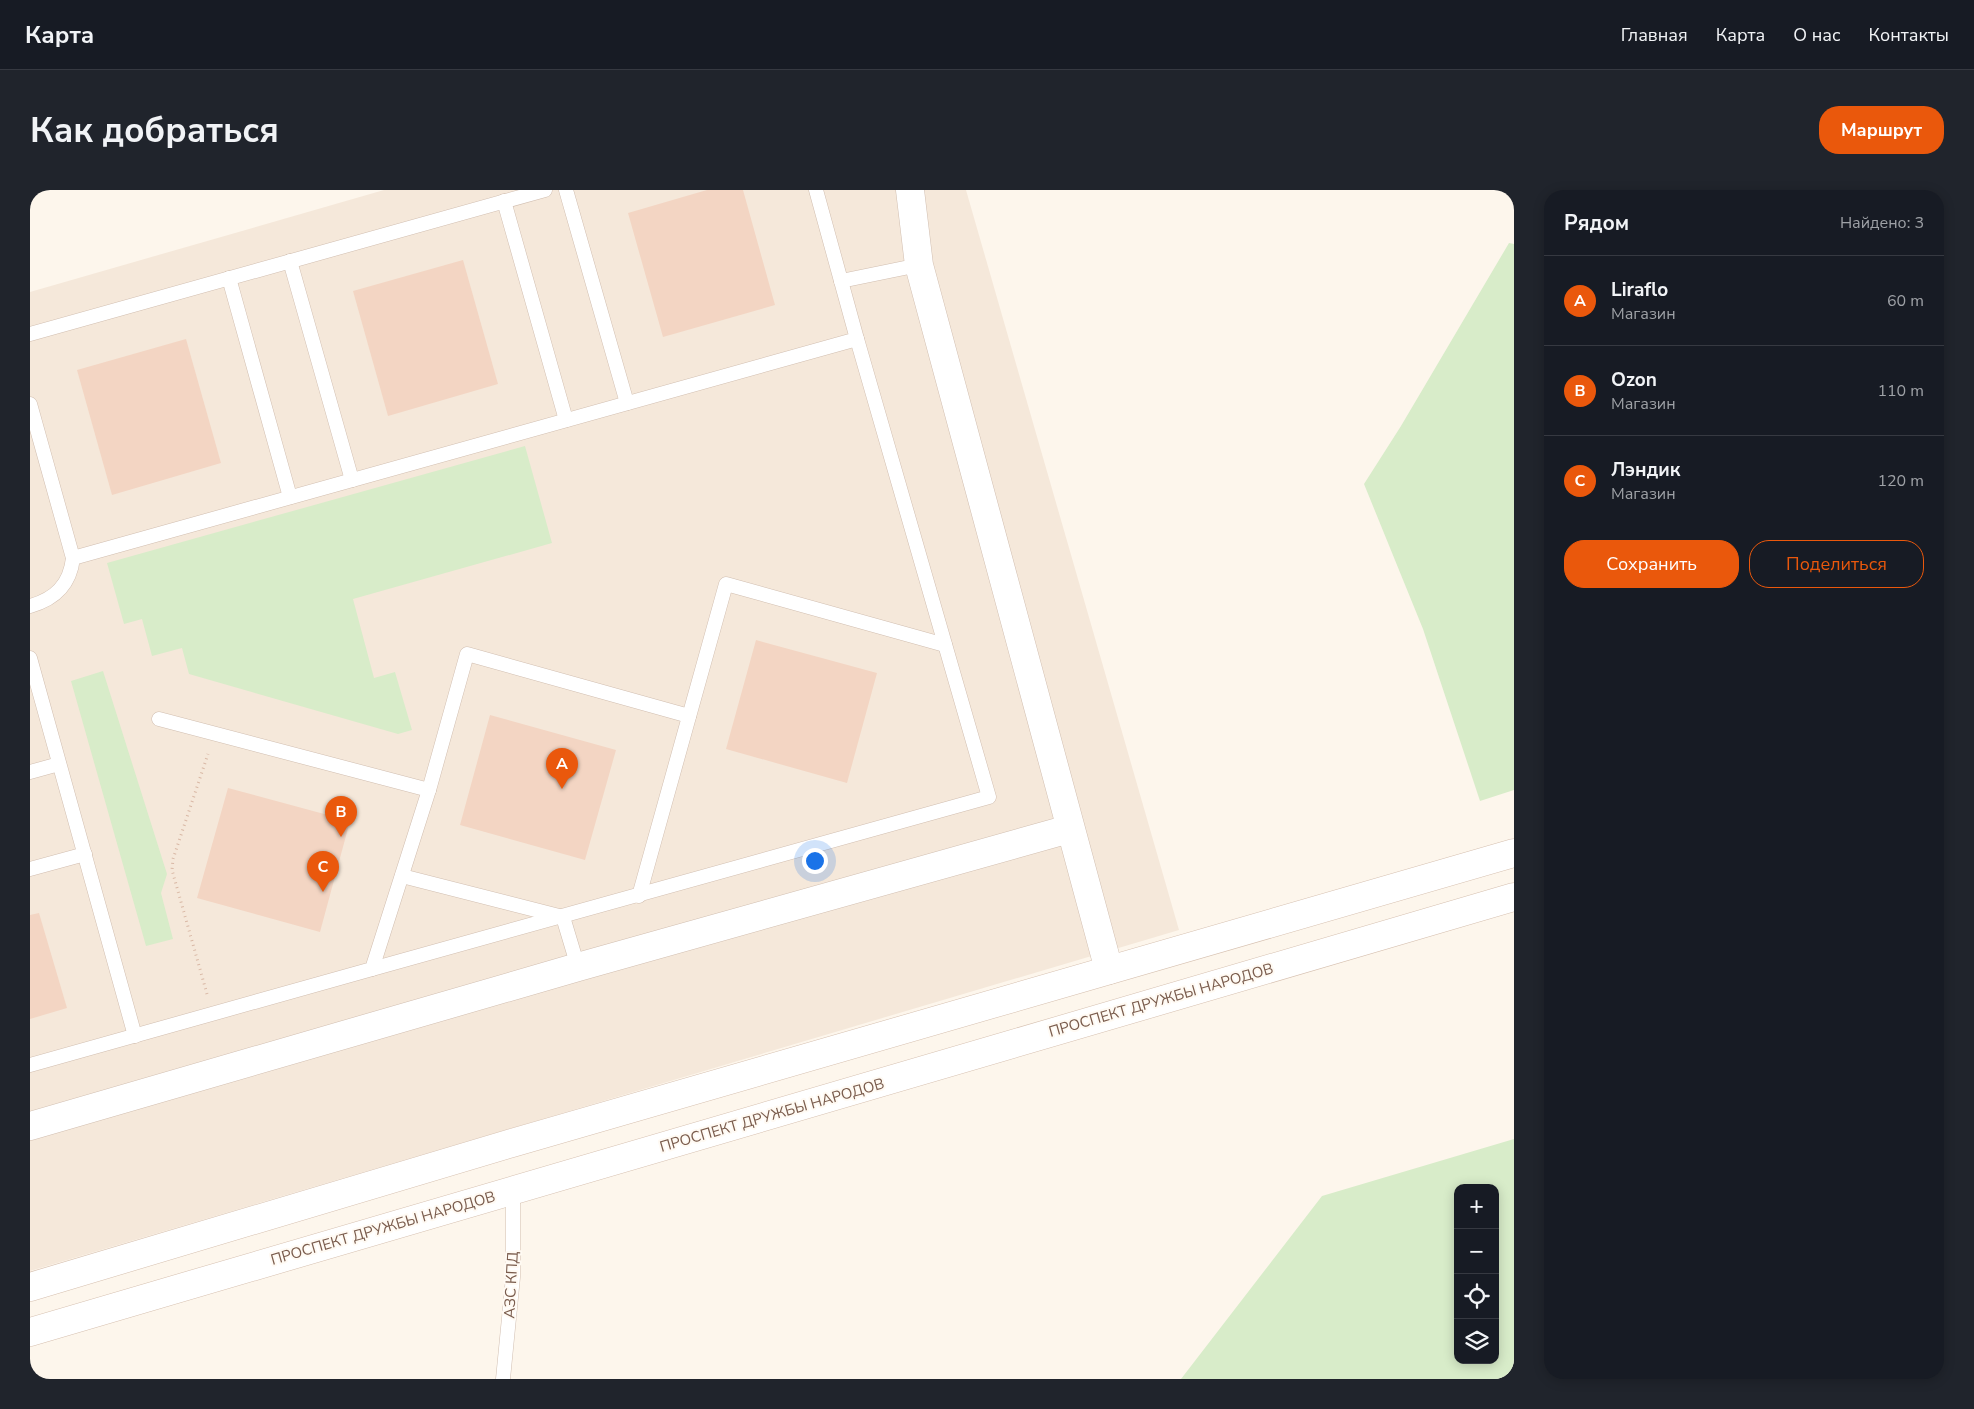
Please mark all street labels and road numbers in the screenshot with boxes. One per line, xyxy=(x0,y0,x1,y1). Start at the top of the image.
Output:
street label: ПРОСПЕКТ ДРУЖБЫ НАРОДОВ xyxy=(1046,958,1276,1042)
street label: ПРОСПЕКТ ДРУЖБЫ НАРОДОВ xyxy=(657,1073,887,1157)
street label: ПРОСПЕКТ ДРУЖБЫ НАРОДОВ xyxy=(268,1186,498,1270)
street label: АЗС КПД xyxy=(499,1251,523,1319)

